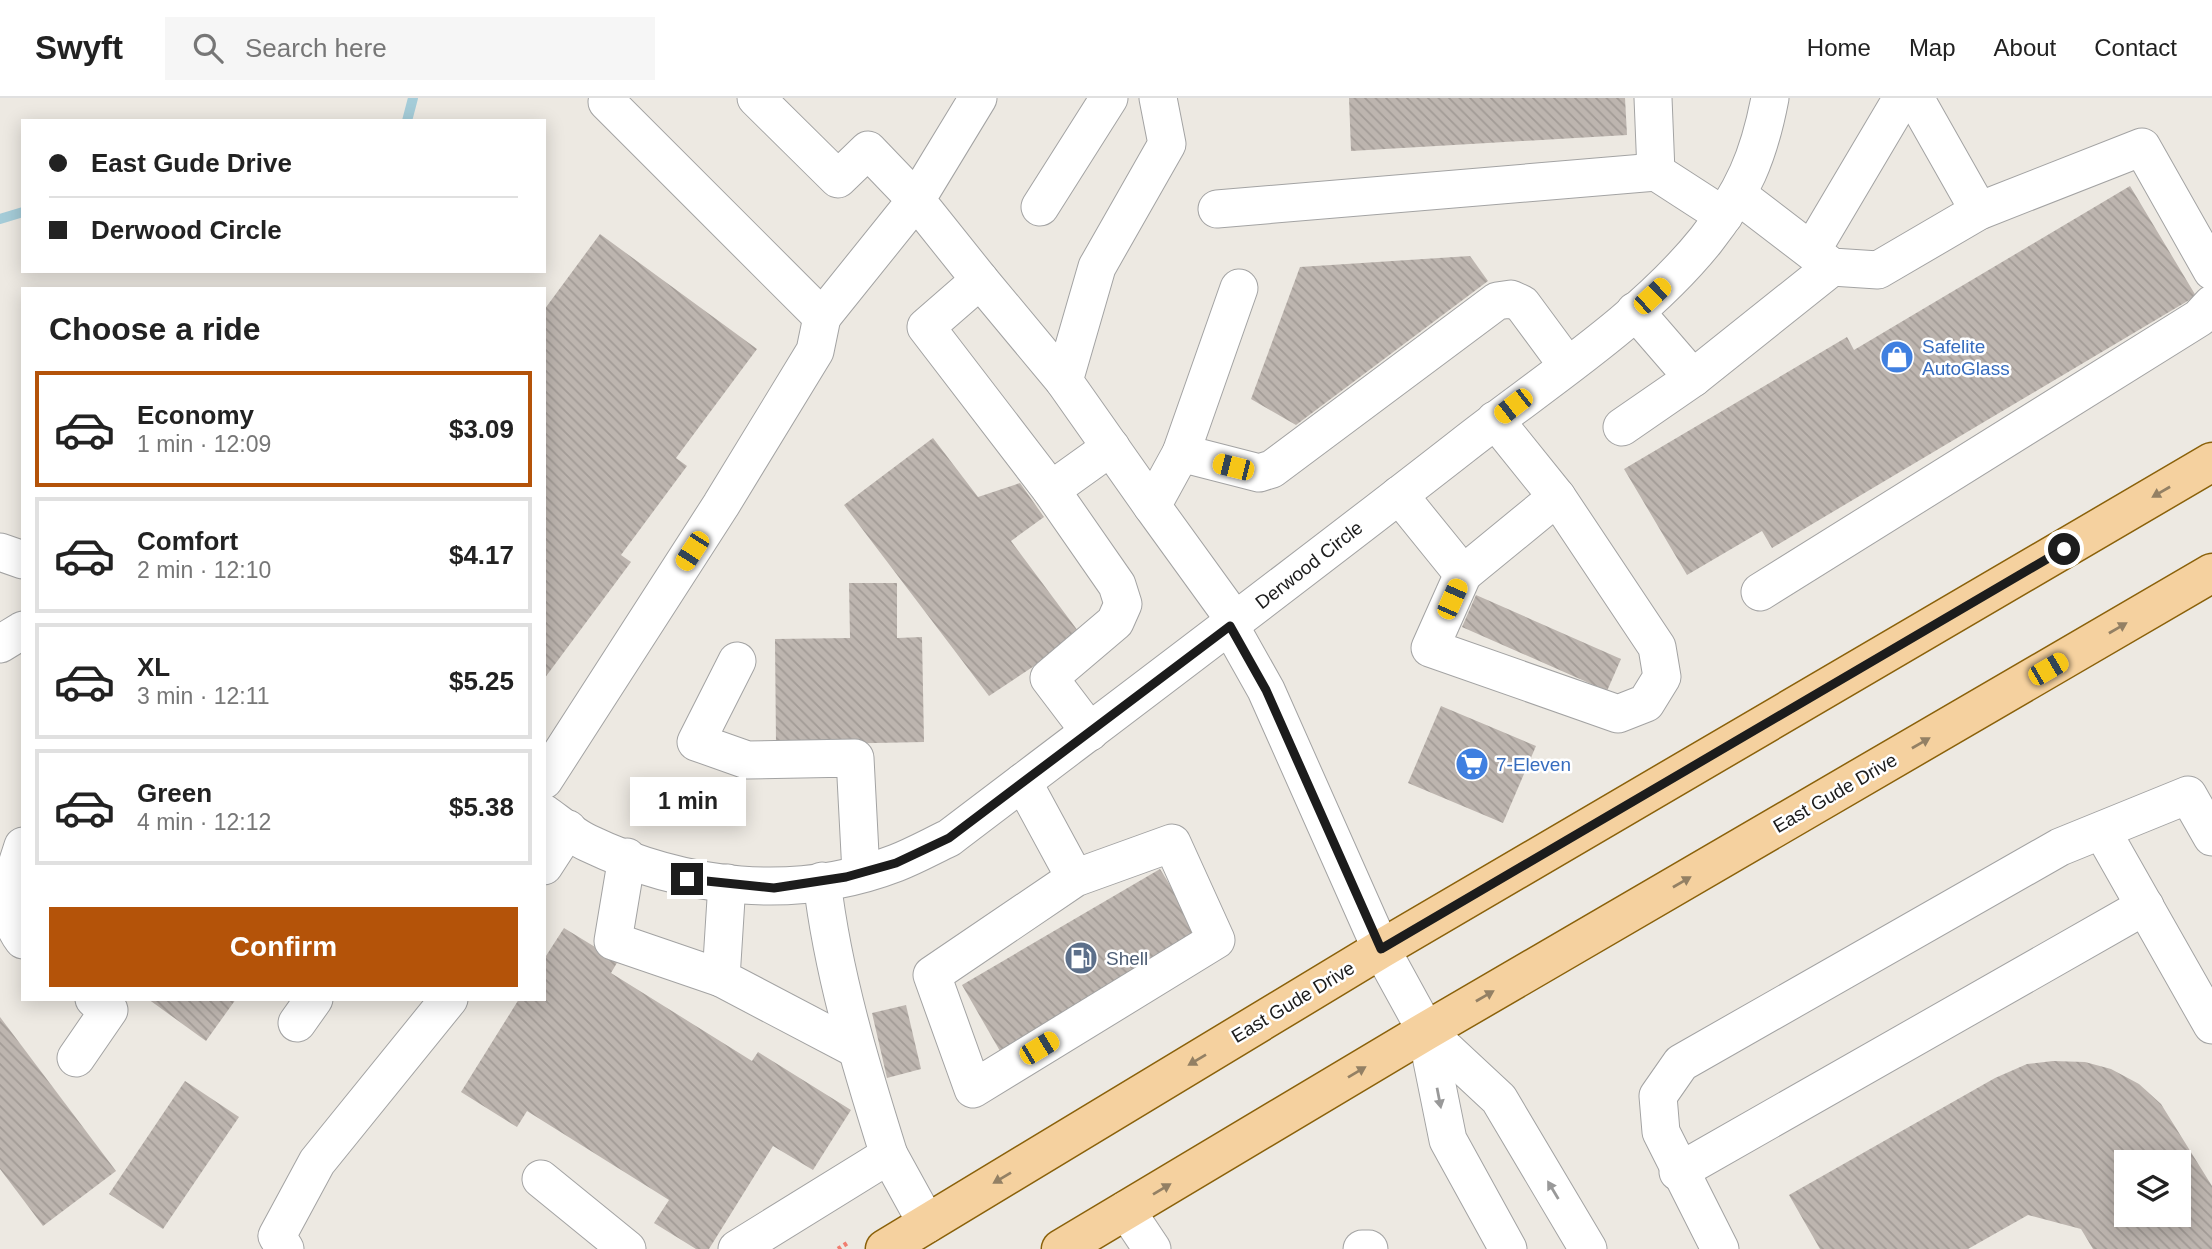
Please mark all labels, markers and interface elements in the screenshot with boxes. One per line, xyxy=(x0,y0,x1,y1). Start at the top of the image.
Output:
search box xyxy=(165,17,655,80)
text: Swyft xyxy=(35,29,123,66)
icon: search xyxy=(189,29,227,67)
text: Search here xyxy=(245,33,387,63)
text: Home xyxy=(1807,34,1871,61)
text: Map xyxy=(1909,34,1956,61)
text: About xyxy=(1994,34,2056,61)
text: Contact xyxy=(2094,34,2177,61)
text: East Gude Drive xyxy=(91,148,292,178)
text: Derwood Circle xyxy=(91,215,282,245)
car xyxy=(1630,274,1675,318)
text: Choose a ride xyxy=(49,311,261,347)
place label: Safelite AutoGlass xyxy=(1922,336,2010,379)
shop icon: Safelite AutoGlass xyxy=(1878,338,1916,376)
car xyxy=(1490,385,1537,427)
icon: car xyxy=(53,398,116,461)
text: Economy xyxy=(137,400,254,430)
text: $3.09 xyxy=(449,414,514,444)
text: 1 min · 12:09 xyxy=(137,431,271,457)
car xyxy=(1211,452,1256,482)
one-way arrow xyxy=(2152,485,2171,498)
street label: Derwood Circle xyxy=(1251,517,1367,613)
icon: car xyxy=(53,524,116,587)
text: Comfort xyxy=(137,526,238,556)
car xyxy=(672,528,713,574)
route start xyxy=(2048,533,2080,565)
text: $4.17 xyxy=(449,540,514,570)
text: 2 min · 12:10 xyxy=(137,557,271,583)
car xyxy=(1434,576,1471,622)
one-way arrow xyxy=(2108,622,2127,634)
car xyxy=(2025,649,2072,689)
icon: car xyxy=(53,650,116,713)
text: XL xyxy=(137,652,170,682)
text: $5.25 xyxy=(449,666,514,696)
text: 3 min · 12:11 xyxy=(137,683,270,709)
one-way arrow xyxy=(1911,737,1931,749)
supermarket icon: 7-Eleven xyxy=(1453,745,1491,783)
street label: East Gude Drive xyxy=(1769,749,1901,837)
place label: 7-Eleven xyxy=(1496,754,1571,775)
icon: car xyxy=(53,776,116,839)
text: Green xyxy=(137,778,212,808)
callout: 1 min xyxy=(629,778,745,826)
text: 1 min xyxy=(658,788,718,814)
text: $5.38 xyxy=(449,792,514,822)
text: 4 min · 12:12 xyxy=(137,809,271,835)
route end xyxy=(671,863,703,895)
one-way arrow xyxy=(1672,876,1692,888)
button: Confirm xyxy=(49,907,518,987)
fuel station icon: Shell xyxy=(1062,939,1100,977)
place label: Shell xyxy=(1106,948,1148,969)
street label: East Gude Drive xyxy=(1228,957,1358,1047)
one-way arrow xyxy=(1476,990,1495,1002)
car xyxy=(1016,1028,1063,1068)
one-way arrow xyxy=(1188,1054,1207,1067)
one-way arrow xyxy=(1347,1066,1366,1078)
one-way arrow xyxy=(1434,1087,1445,1109)
map controls xyxy=(2114,1150,2191,1227)
button: layers xyxy=(2114,1150,2191,1227)
one-way arrow xyxy=(993,1172,1012,1184)
one-way arrow xyxy=(1547,1181,1560,1200)
one-way arrow xyxy=(1152,1183,1171,1195)

